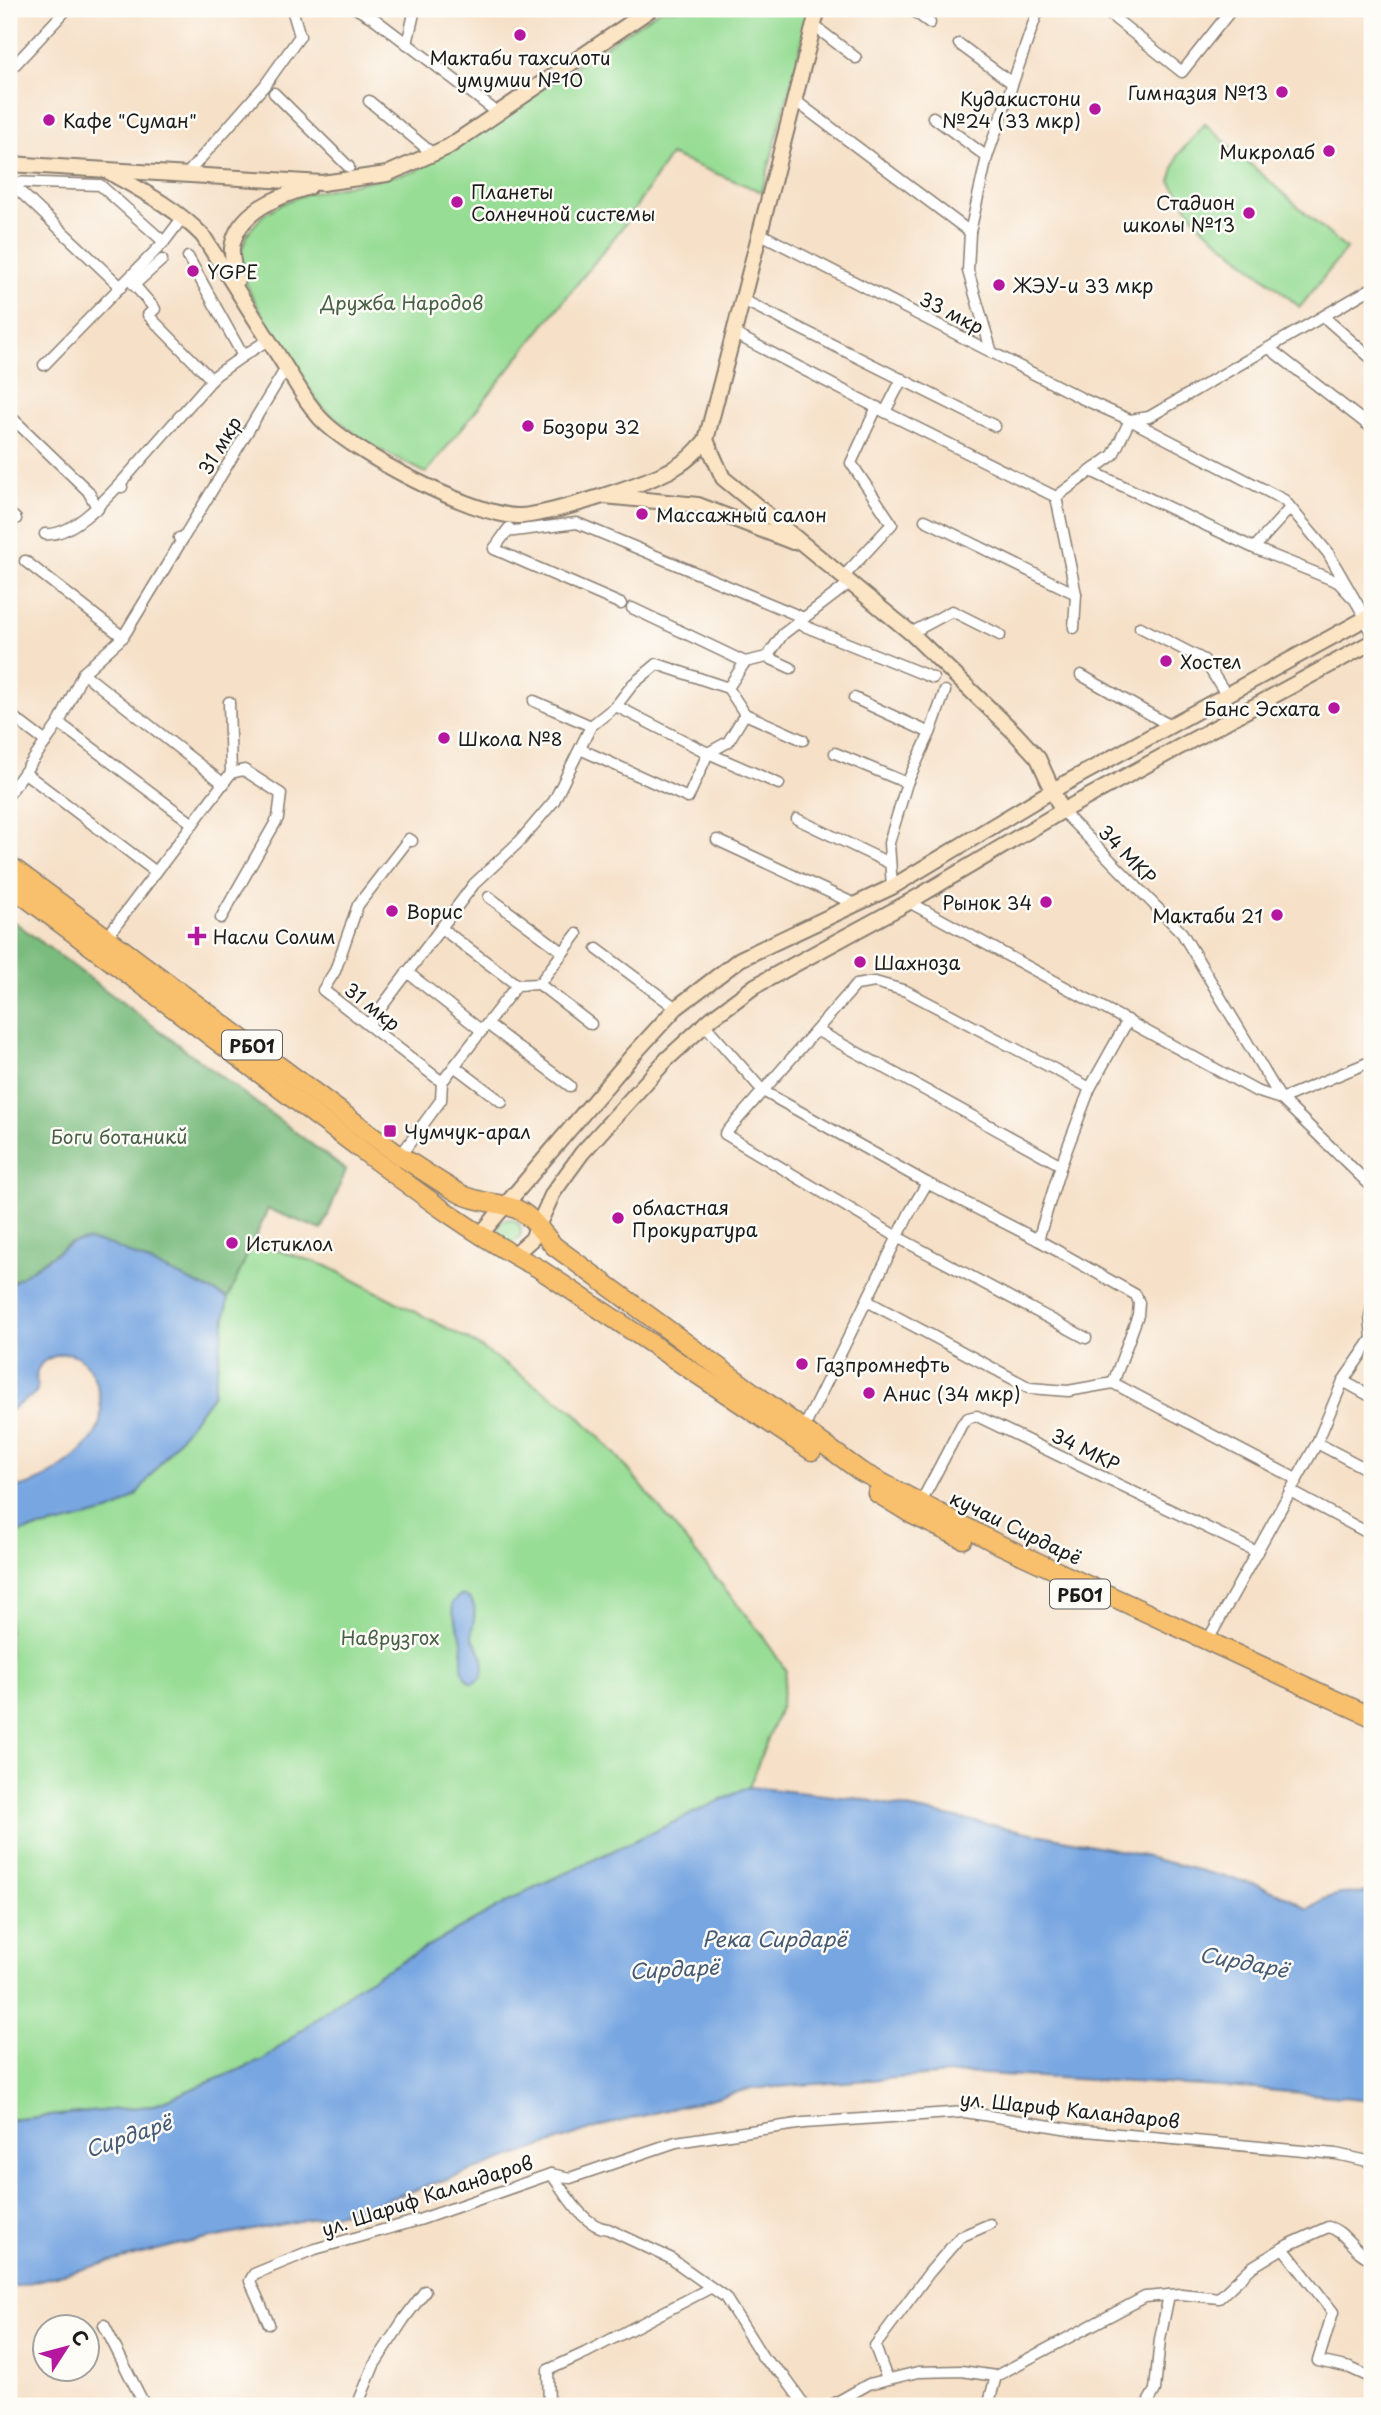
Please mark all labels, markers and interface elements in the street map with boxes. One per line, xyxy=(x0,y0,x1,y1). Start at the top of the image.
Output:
marker: Мактаби тахсилоти умумии №10 xyxy=(512,27,528,43)
place label: Мактаби тахсилоти умумии №10 xyxy=(429,43,611,93)
place label: Гимназия №13 xyxy=(1128,78,1268,106)
place label: Кудакистони №24 (33 мкр) xyxy=(942,84,1081,134)
marker: Гимназия №13 xyxy=(1274,84,1290,100)
marker: Кудакистони №24 (33 мкр) xyxy=(1087,101,1103,117)
place label: Кафе "Суман" xyxy=(63,106,197,134)
marker: Кафе "Суман" xyxy=(41,112,57,128)
place label: Микролаб xyxy=(1219,137,1315,165)
marker: Микролаб xyxy=(1321,143,1337,159)
place label: Планеты Солнечной системы xyxy=(471,177,656,227)
place label: Стадион школы №13 xyxy=(1122,188,1235,238)
marker: Планеты Солнечной системы xyxy=(449,194,465,210)
marker: Стадион школы №13 xyxy=(1241,205,1257,221)
place label: YGPE xyxy=(207,257,258,285)
marker: YGPE xyxy=(185,263,201,279)
place label: ЖЭУ-и 33 мкр xyxy=(1012,271,1154,299)
marker: ЖЭУ-и 33 мкр xyxy=(991,277,1007,293)
street label: 33 мкр xyxy=(915,284,989,340)
park label: Дружба Народов xyxy=(320,288,483,316)
street label: 31 мкр xyxy=(191,410,247,480)
place label: Бозори 32 xyxy=(542,412,640,440)
marker: Бозори 32 xyxy=(520,418,536,434)
place label: Массажный салон xyxy=(656,500,827,528)
marker: Массажный салон xyxy=(634,506,650,522)
place label: Хостел xyxy=(1180,647,1242,675)
marker: Хостел xyxy=(1158,653,1174,669)
place label: Банс Эсхата xyxy=(1204,694,1320,722)
marker: Банс Эсхата xyxy=(1326,700,1342,716)
place label: Школа №8 xyxy=(458,724,563,752)
marker: Школа №8 xyxy=(436,730,452,746)
street label: 34 МКР xyxy=(1093,818,1163,890)
place label: Рынок 34 xyxy=(942,888,1032,916)
marker: Рынок 34 xyxy=(1038,894,1054,910)
place label: Ворис xyxy=(406,897,463,925)
place label: Мактаби 21 xyxy=(1152,901,1263,929)
marker: Ворис xyxy=(384,903,400,919)
marker: Мактаби 21 xyxy=(1269,907,1285,923)
place label: Насли Солим xyxy=(213,922,336,950)
marker: Насли Солим xyxy=(187,926,207,946)
place label: Шахноза xyxy=(874,948,960,976)
marker: Шахноза xyxy=(852,954,868,970)
street label: 31 мкр xyxy=(339,975,407,1037)
road number: РБ01 xyxy=(222,1030,282,1060)
place label: Чумчук-арал xyxy=(404,1117,531,1145)
park label: Боги ботаникй xyxy=(50,1122,188,1150)
marker: Чумчук-арал xyxy=(382,1123,398,1139)
place label: областная Прокуратура xyxy=(632,1193,758,1243)
marker: областная Прокуратура xyxy=(610,1210,626,1226)
place label: Истиклол xyxy=(246,1229,333,1257)
marker: Истиклол xyxy=(224,1235,240,1251)
place label: Газпромнефть xyxy=(816,1350,950,1378)
marker: Газпромнефть xyxy=(794,1356,810,1372)
place label: Анис (34 мкр) xyxy=(883,1379,1021,1407)
marker: Анис (34 мкр) xyxy=(861,1385,877,1401)
street label: 34 МКР xyxy=(1047,1420,1125,1478)
street label: кучаи Сирдарё xyxy=(945,1483,1087,1571)
road number: РБ01 xyxy=(1050,1580,1110,1609)
park label: Наврузгох xyxy=(341,1623,439,1651)
water label: Река Сирдарё xyxy=(702,1922,849,1954)
water label: Сирдарё xyxy=(1197,1937,1294,1986)
water label: Сирдарё xyxy=(628,1950,722,1986)
street label: ул. Шариф Каландаров xyxy=(959,2084,1181,2134)
water label: Сирдарё xyxy=(80,2104,178,2165)
street label: ул. Шариф Каландаров xyxy=(318,2148,536,2242)
north arrow xyxy=(32,2314,102,2384)
text: С xyxy=(65,2323,96,2351)

